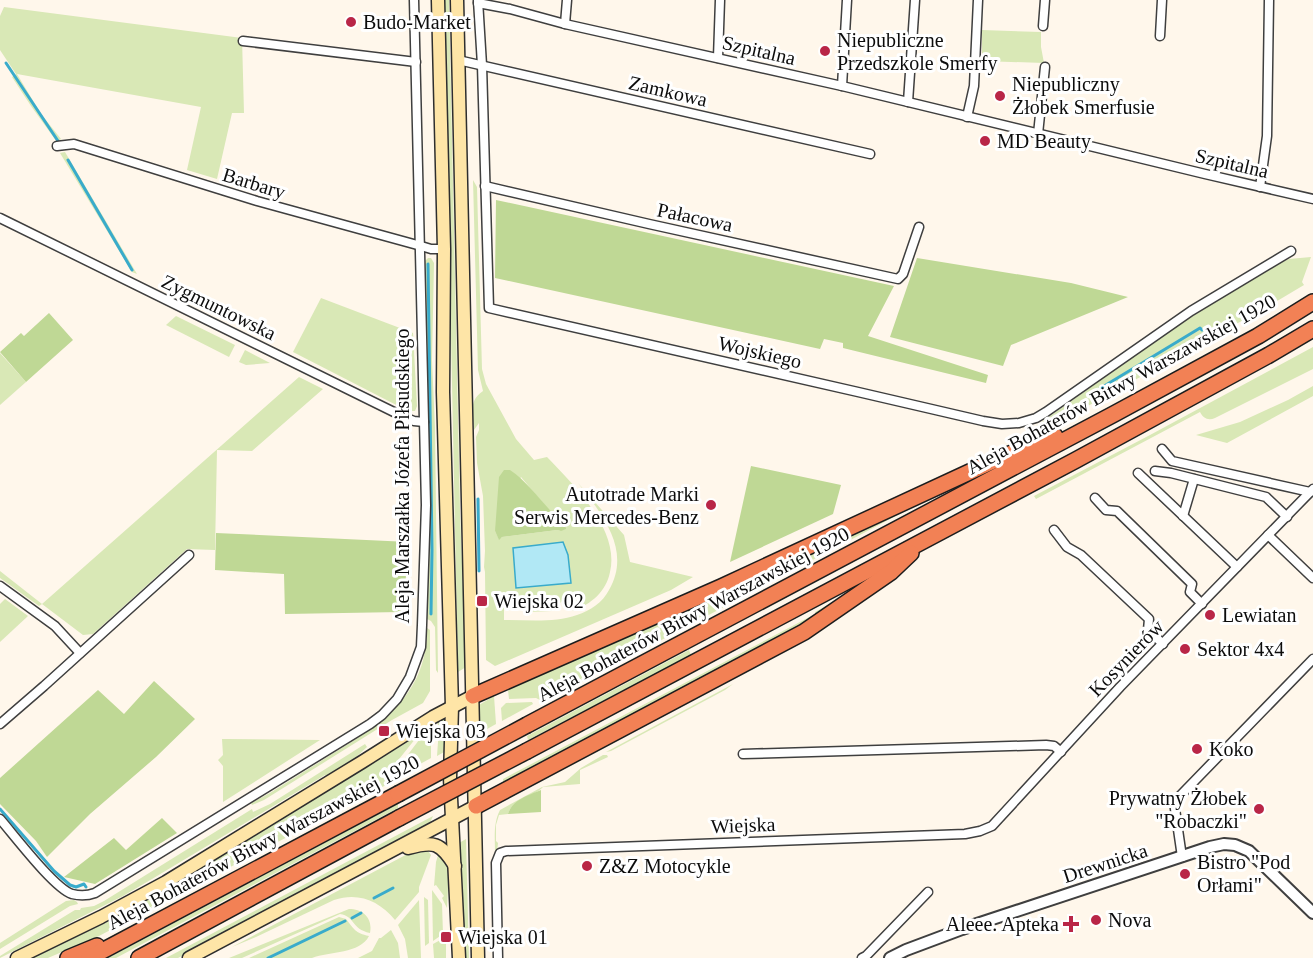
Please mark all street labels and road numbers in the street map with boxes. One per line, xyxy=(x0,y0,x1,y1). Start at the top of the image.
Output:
street label: Szpitalna xyxy=(720,31,798,70)
street label: Zamkowa xyxy=(627,71,710,111)
street label: Szpitalna xyxy=(1193,144,1271,183)
street label: Barbary xyxy=(220,163,288,204)
street label: Pałacowa xyxy=(655,198,735,236)
street label: Zygmuntowska xyxy=(158,270,280,345)
street label: Aleja Bohaterów Bitwy Warszawskiej 1920 xyxy=(963,289,1280,479)
street label: Aleja Marszałka Józefa Piłsudskiego xyxy=(391,329,414,623)
street label: Wojskiego xyxy=(716,332,804,373)
street label: Aleja Bohaterów Bitwy Warszawskiej 1920 xyxy=(533,522,853,707)
street label: Kosynierów xyxy=(1084,615,1169,701)
street label: Aleja Bohaterów Bitwy Warszawskiej 1920 xyxy=(103,750,423,935)
street label: Wiejska xyxy=(710,813,776,838)
street label: Drewnicka xyxy=(1060,839,1150,887)

